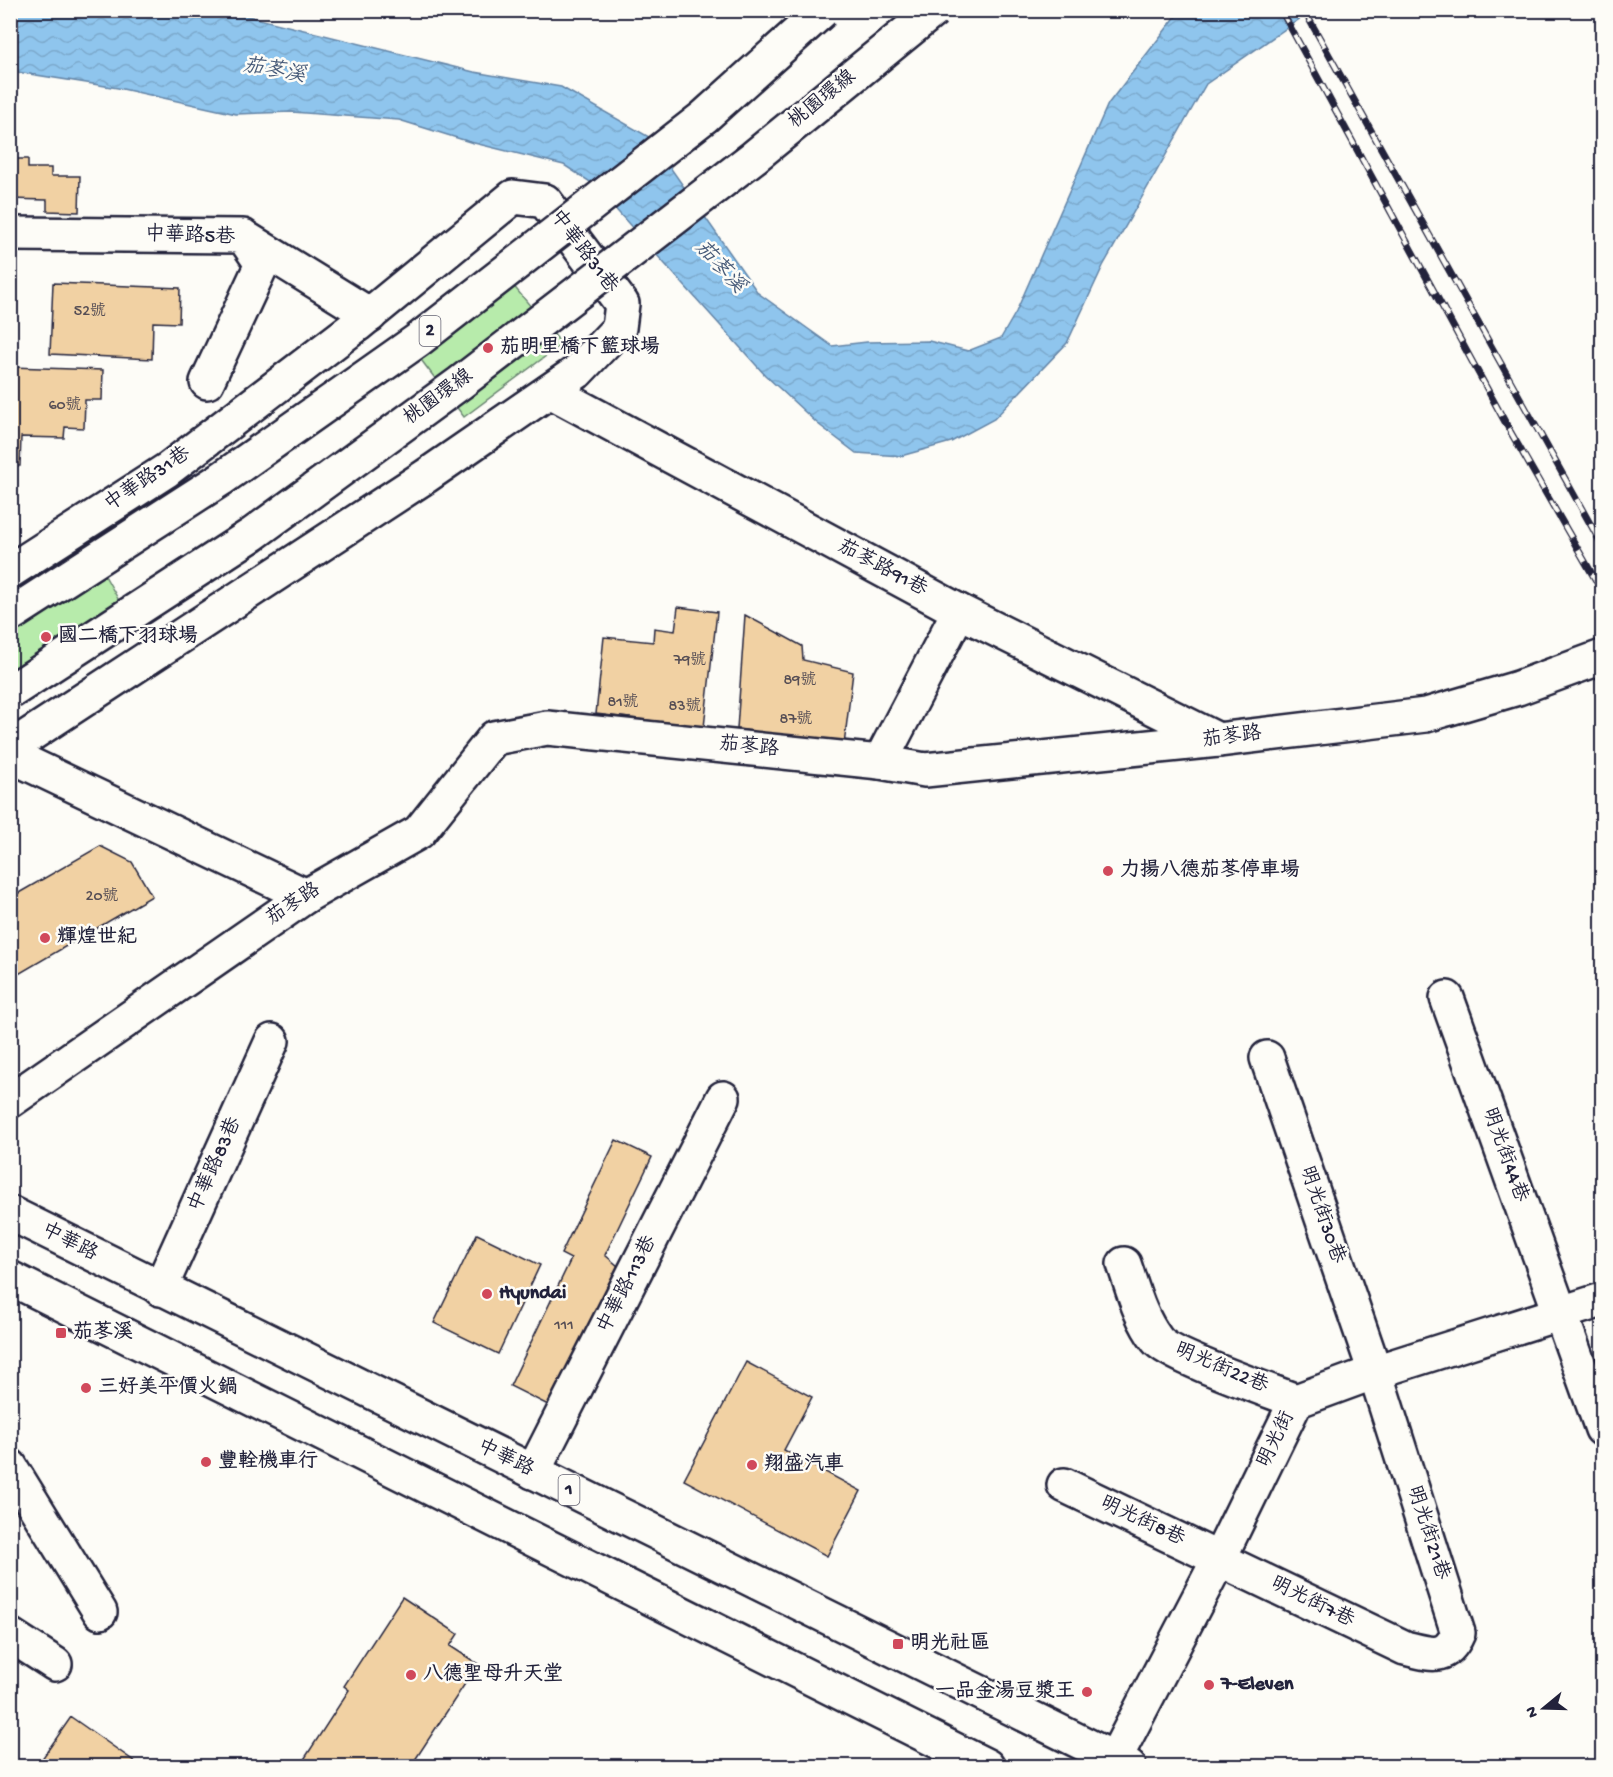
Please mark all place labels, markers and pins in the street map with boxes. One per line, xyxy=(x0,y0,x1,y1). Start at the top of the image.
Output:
place label: 茄明里橋下籃球場 xyxy=(500,335,660,360)
marker: 茄明里橋下籃球場 xyxy=(481,341,495,355)
place label: 國二橋下羽球場 xyxy=(58,624,198,649)
marker: 國二橋下羽球場 xyxy=(39,630,53,644)
place label: 力揚八德茄苳停車場 xyxy=(1120,858,1300,883)
marker: 力揚八德茄苳停車場 xyxy=(1101,864,1115,878)
place label: 輝煌世紀 xyxy=(57,925,137,950)
marker: 輝煌世紀 xyxy=(38,931,52,945)
place label: Hyundai xyxy=(499,1283,566,1306)
marker: Hyundai xyxy=(480,1287,494,1301)
place label: 茄苳溪 xyxy=(73,1320,133,1345)
marker: 茄苳溪 xyxy=(54,1326,68,1340)
place label: 三好美平價火鍋 xyxy=(98,1375,238,1400)
marker: 三好美平價火鍋 xyxy=(79,1381,93,1395)
place label: 豐輇機車行 xyxy=(218,1449,318,1474)
place label: 翔盛汽車 xyxy=(764,1452,844,1477)
marker: 豐輇機車行 xyxy=(199,1455,213,1469)
marker: 翔盛汽車 xyxy=(745,1458,759,1472)
place label: 明光社區 xyxy=(910,1632,990,1656)
marker: 明光社區 xyxy=(891,1637,905,1651)
place label: 八德聖母升天堂 xyxy=(423,1662,563,1687)
marker: 八德聖母升天堂 xyxy=(404,1668,418,1682)
place label: 7-Eleven xyxy=(1220,1674,1294,1697)
marker: 7-Eleven xyxy=(1202,1678,1216,1692)
place label: 一品金湯豆漿王 xyxy=(935,1679,1075,1704)
marker: 一品金湯豆漿王 xyxy=(1080,1685,1094,1699)

